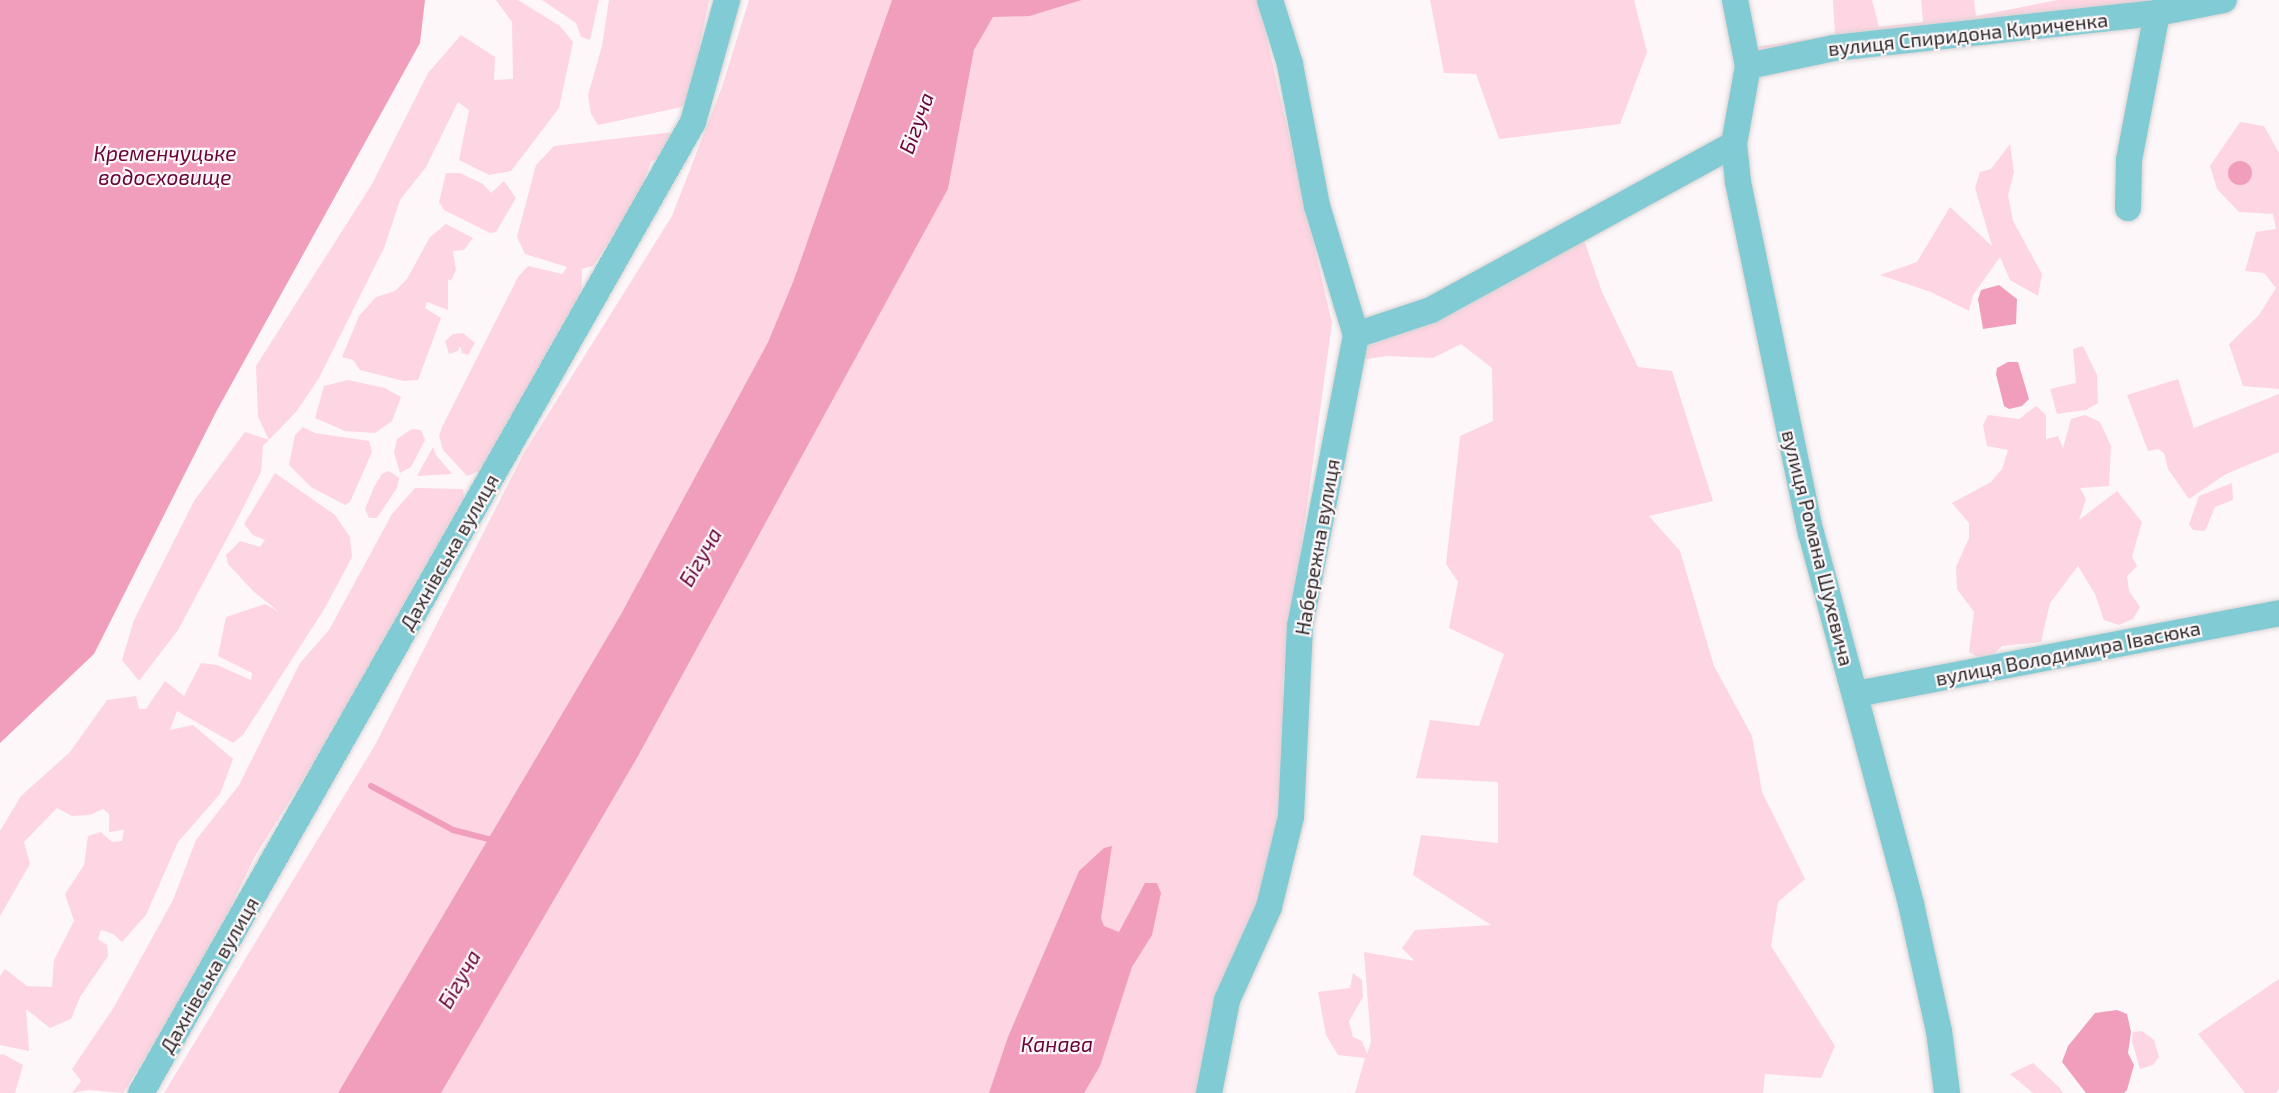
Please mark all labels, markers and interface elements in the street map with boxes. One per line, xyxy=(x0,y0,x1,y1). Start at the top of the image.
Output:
street label: вулиця Спиридона Кириченка xyxy=(1827,7,2109,61)
water label: Бігуча xyxy=(893,89,939,157)
water label: Кременчуцьке водосховище xyxy=(93,140,237,190)
street label: вулиця Романа Шухевича xyxy=(1777,428,1859,668)
street label: Набережна вулиця xyxy=(1290,457,1344,637)
street label: Дахнівська вулиця xyxy=(395,470,503,634)
water label: Бігуча xyxy=(673,523,727,591)
street label: вулиця Володимира Івасюка xyxy=(1934,616,2202,690)
street label: Дахнівська вулиця xyxy=(155,893,263,1057)
water label: Бігуча xyxy=(432,945,486,1013)
water label: Канава xyxy=(1021,1031,1093,1057)

